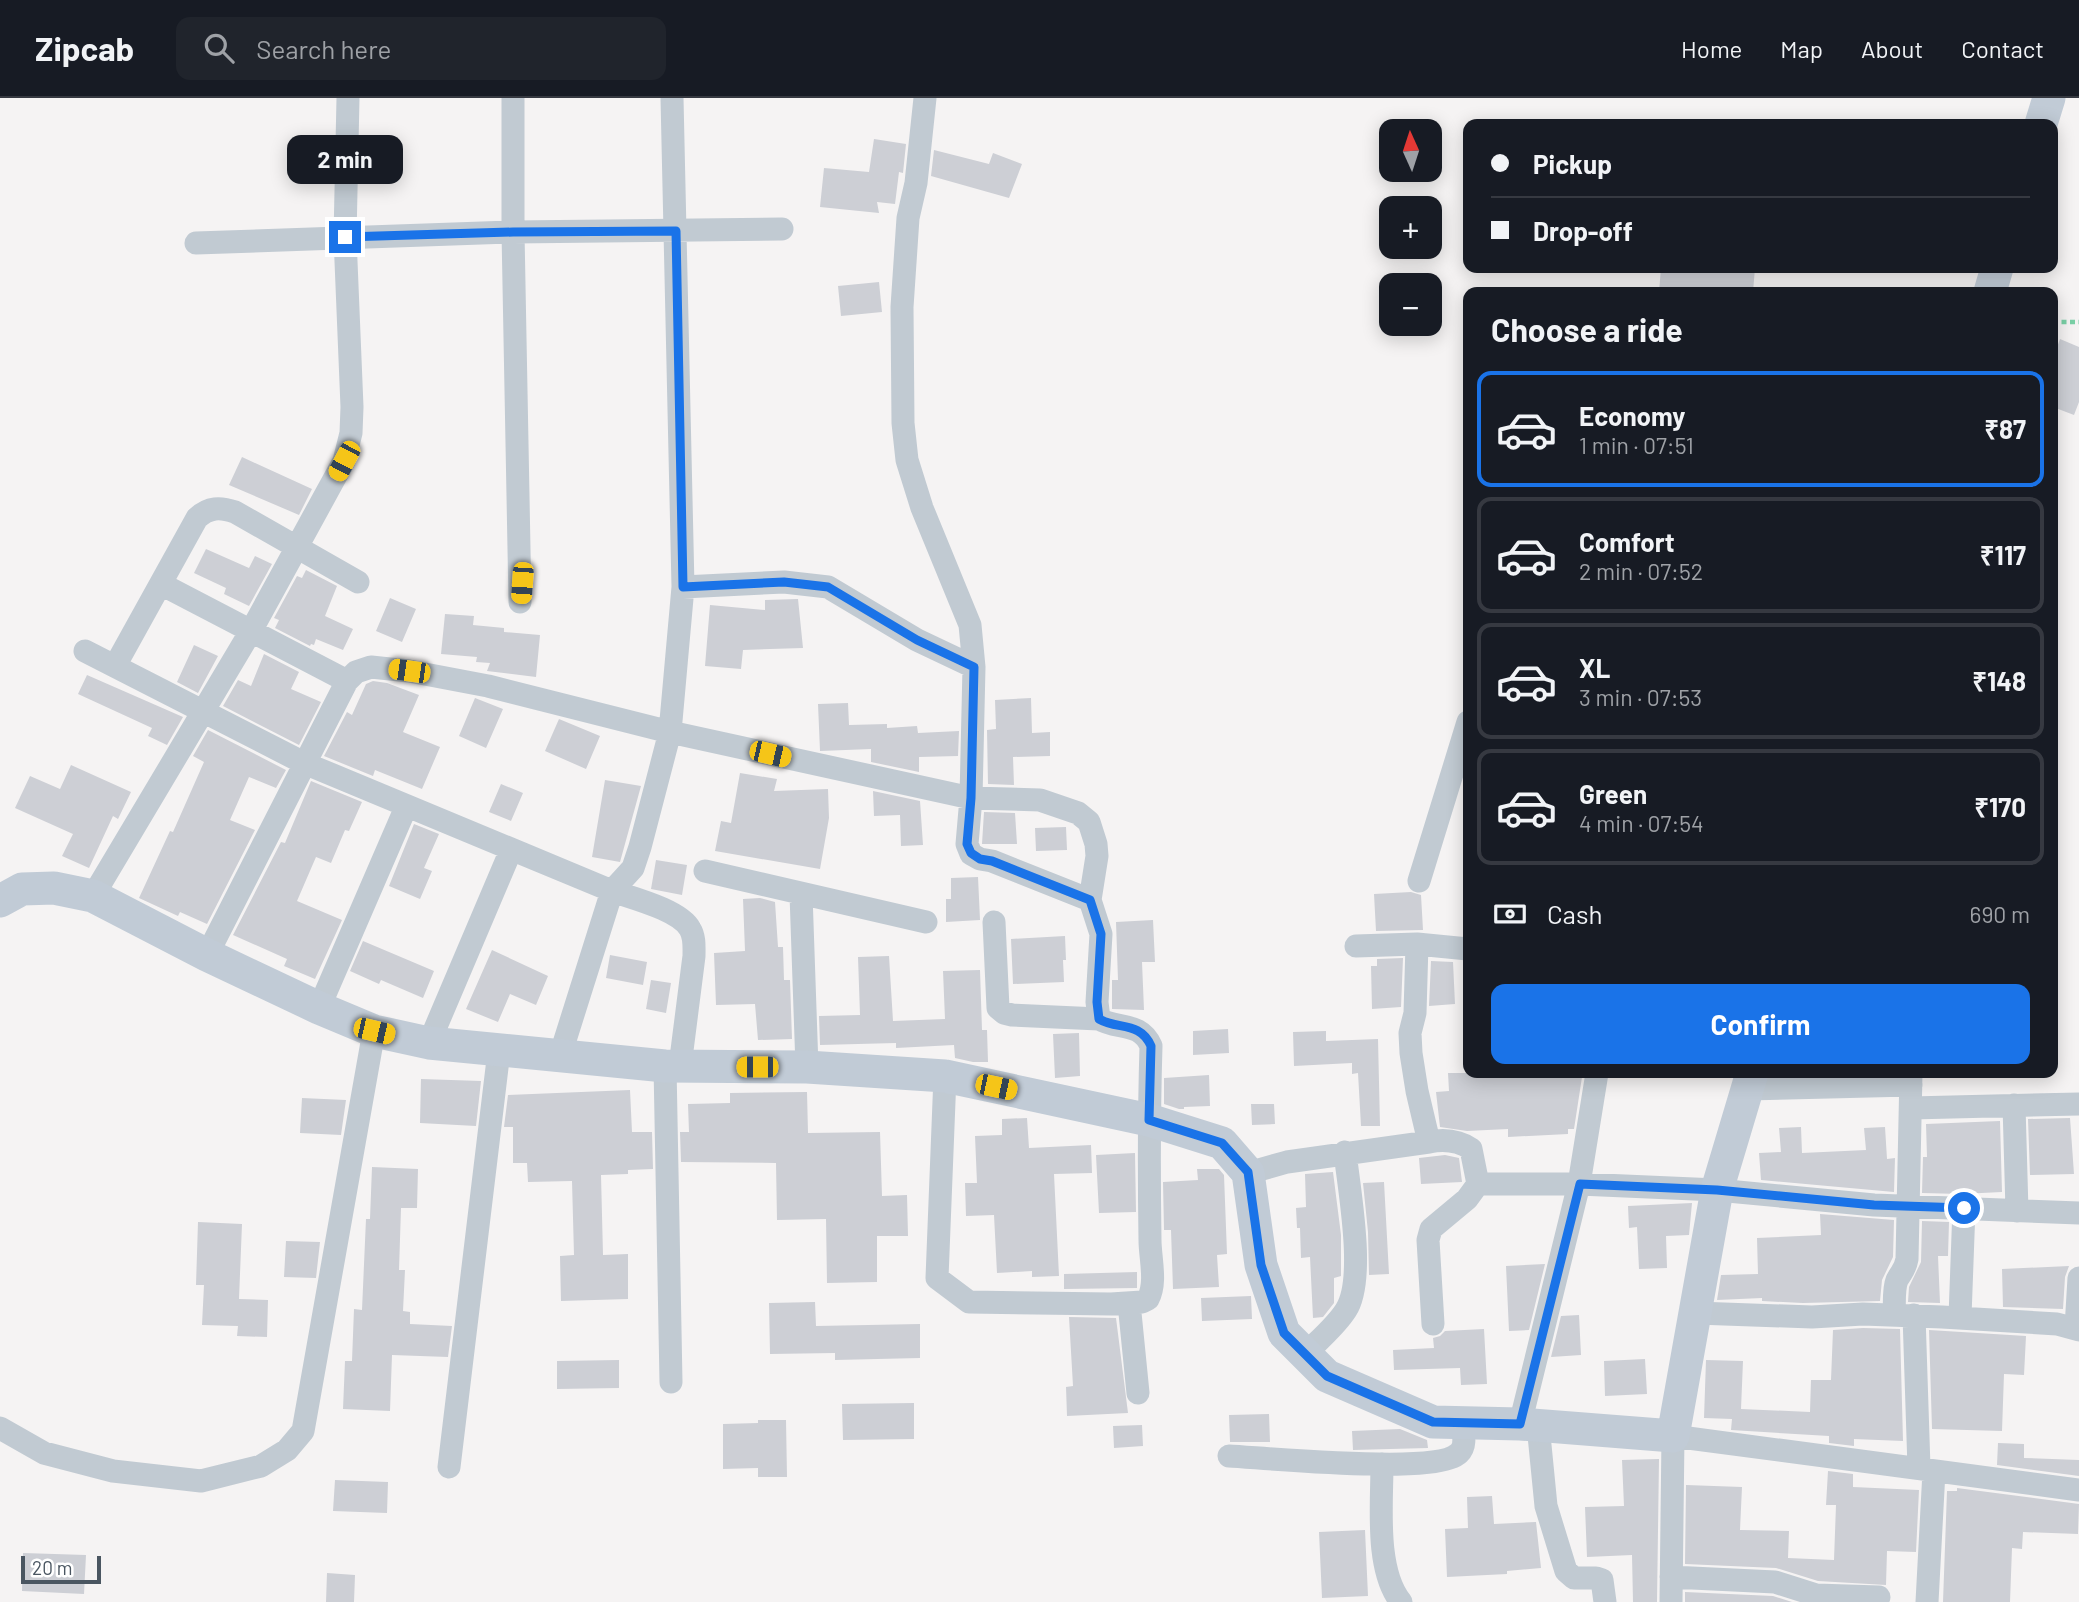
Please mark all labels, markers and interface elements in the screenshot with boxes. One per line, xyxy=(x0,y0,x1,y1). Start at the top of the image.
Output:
search box xyxy=(176,17,666,80)
text: Zipcab xyxy=(35,28,134,68)
icon: search xyxy=(200,29,238,67)
text: Search here xyxy=(256,33,391,64)
text: Home xyxy=(1681,34,1742,63)
text: Map xyxy=(1780,34,1823,63)
text: About xyxy=(1861,34,1923,63)
text: Contact xyxy=(1961,34,2044,63)
north arrow xyxy=(1379,119,1442,182)
map controls xyxy=(1379,119,1442,336)
callout: 2 min xyxy=(287,136,403,184)
text: 2 min xyxy=(317,145,373,173)
text: Pickup xyxy=(1533,148,1612,179)
button: + xyxy=(1379,196,1442,259)
text: Drop-off xyxy=(1533,215,1633,246)
route end xyxy=(329,221,361,253)
button: − xyxy=(1379,273,1442,336)
text: Choose a ride xyxy=(1491,310,1683,348)
icon: car xyxy=(1495,398,1558,461)
text: Economy xyxy=(1579,400,1685,431)
text: ₹87 xyxy=(1984,413,2026,444)
text: 1 min · 07:51 xyxy=(1579,431,1694,459)
car xyxy=(325,438,364,484)
icon: car xyxy=(1495,524,1558,587)
text: Comfort xyxy=(1579,526,1675,557)
text: ₹117 xyxy=(1980,539,2026,570)
text: 2 min · 07:52 xyxy=(1579,557,1703,585)
car xyxy=(511,561,534,605)
icon: car xyxy=(1495,650,1558,713)
text: XL xyxy=(1579,652,1610,683)
car xyxy=(387,658,432,684)
text: ₹148 xyxy=(1972,665,2026,696)
text: 3 min · 07:53 xyxy=(1579,683,1702,711)
car xyxy=(748,739,793,769)
icon: car xyxy=(1495,776,1558,839)
text: Green xyxy=(1579,778,1647,809)
text: ₹170 xyxy=(1974,791,2026,822)
text: 4 min · 07:54 xyxy=(1579,809,1704,837)
icon: cash xyxy=(1491,895,1529,933)
text: Cash xyxy=(1547,898,1602,929)
text: 690 m xyxy=(1970,900,2030,928)
button: Confirm xyxy=(1491,984,2030,1064)
car xyxy=(352,1016,397,1046)
car xyxy=(737,1057,779,1078)
car xyxy=(974,1072,1019,1102)
route start xyxy=(1948,1192,1980,1224)
scale bar xyxy=(21,1553,102,1585)
text: 20 m xyxy=(32,1556,72,1579)

